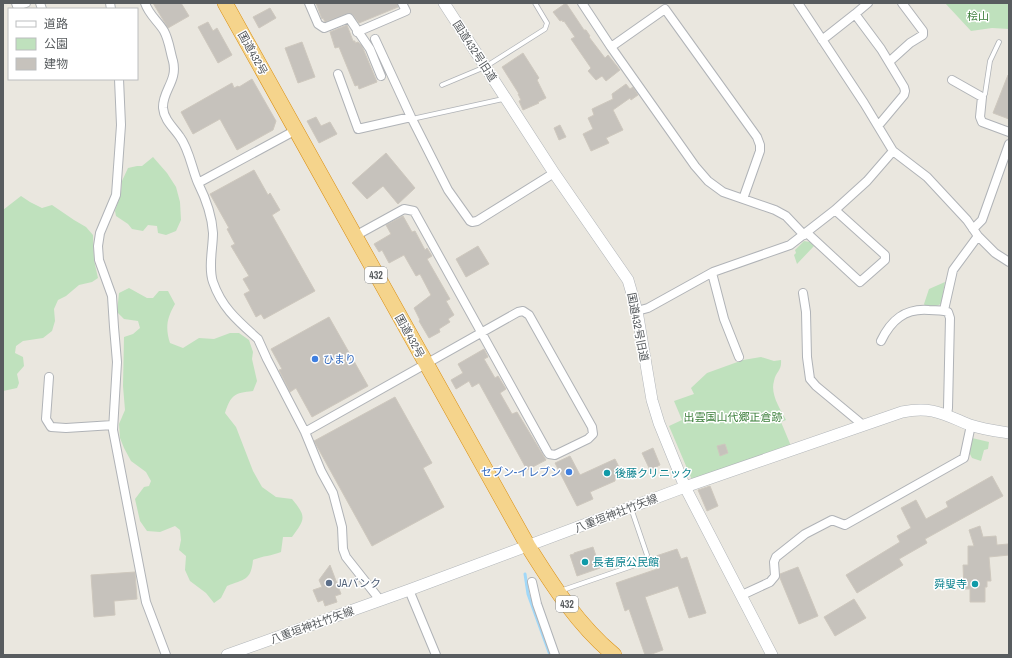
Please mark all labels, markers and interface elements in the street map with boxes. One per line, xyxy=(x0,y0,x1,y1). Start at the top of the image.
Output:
legend xyxy=(8,8,138,80)
park label: 桧山 xyxy=(967,9,989,23)
text: 道路 xyxy=(44,16,68,32)
street label: 国道432号旧道 xyxy=(450,18,500,84)
street label: 国道432号 xyxy=(235,29,271,77)
text: 公園 xyxy=(44,36,68,52)
text: 建物 xyxy=(44,56,68,72)
road number: 432 xyxy=(365,267,387,283)
street label: 国道432号旧道 xyxy=(624,291,652,363)
street label: 国道432号 xyxy=(392,312,428,360)
place label: ひまり xyxy=(323,352,356,366)
marker: ひまり xyxy=(310,354,320,364)
park label: 出雲国山代郷正倉跡 xyxy=(684,410,783,424)
place label: セブン-イレブン xyxy=(481,465,561,479)
place label: 後藤クリニック xyxy=(615,466,692,480)
marker: セブン-イレブン xyxy=(564,467,574,477)
marker: 後藤クリニック xyxy=(602,468,612,478)
street label: 八重垣神社竹矢線 xyxy=(572,491,660,535)
place label: 長者原公民館 xyxy=(593,555,659,569)
marker: 長者原公民館 xyxy=(580,557,590,567)
place label: JAバンク xyxy=(337,576,381,590)
place label: 舜叟寺 xyxy=(934,577,967,591)
marker: JAバンク xyxy=(324,578,334,588)
marker: 舜叟寺 xyxy=(970,579,980,589)
road number: 432 xyxy=(556,596,578,612)
street label: 八重垣神社竹矢線 xyxy=(268,603,356,647)

